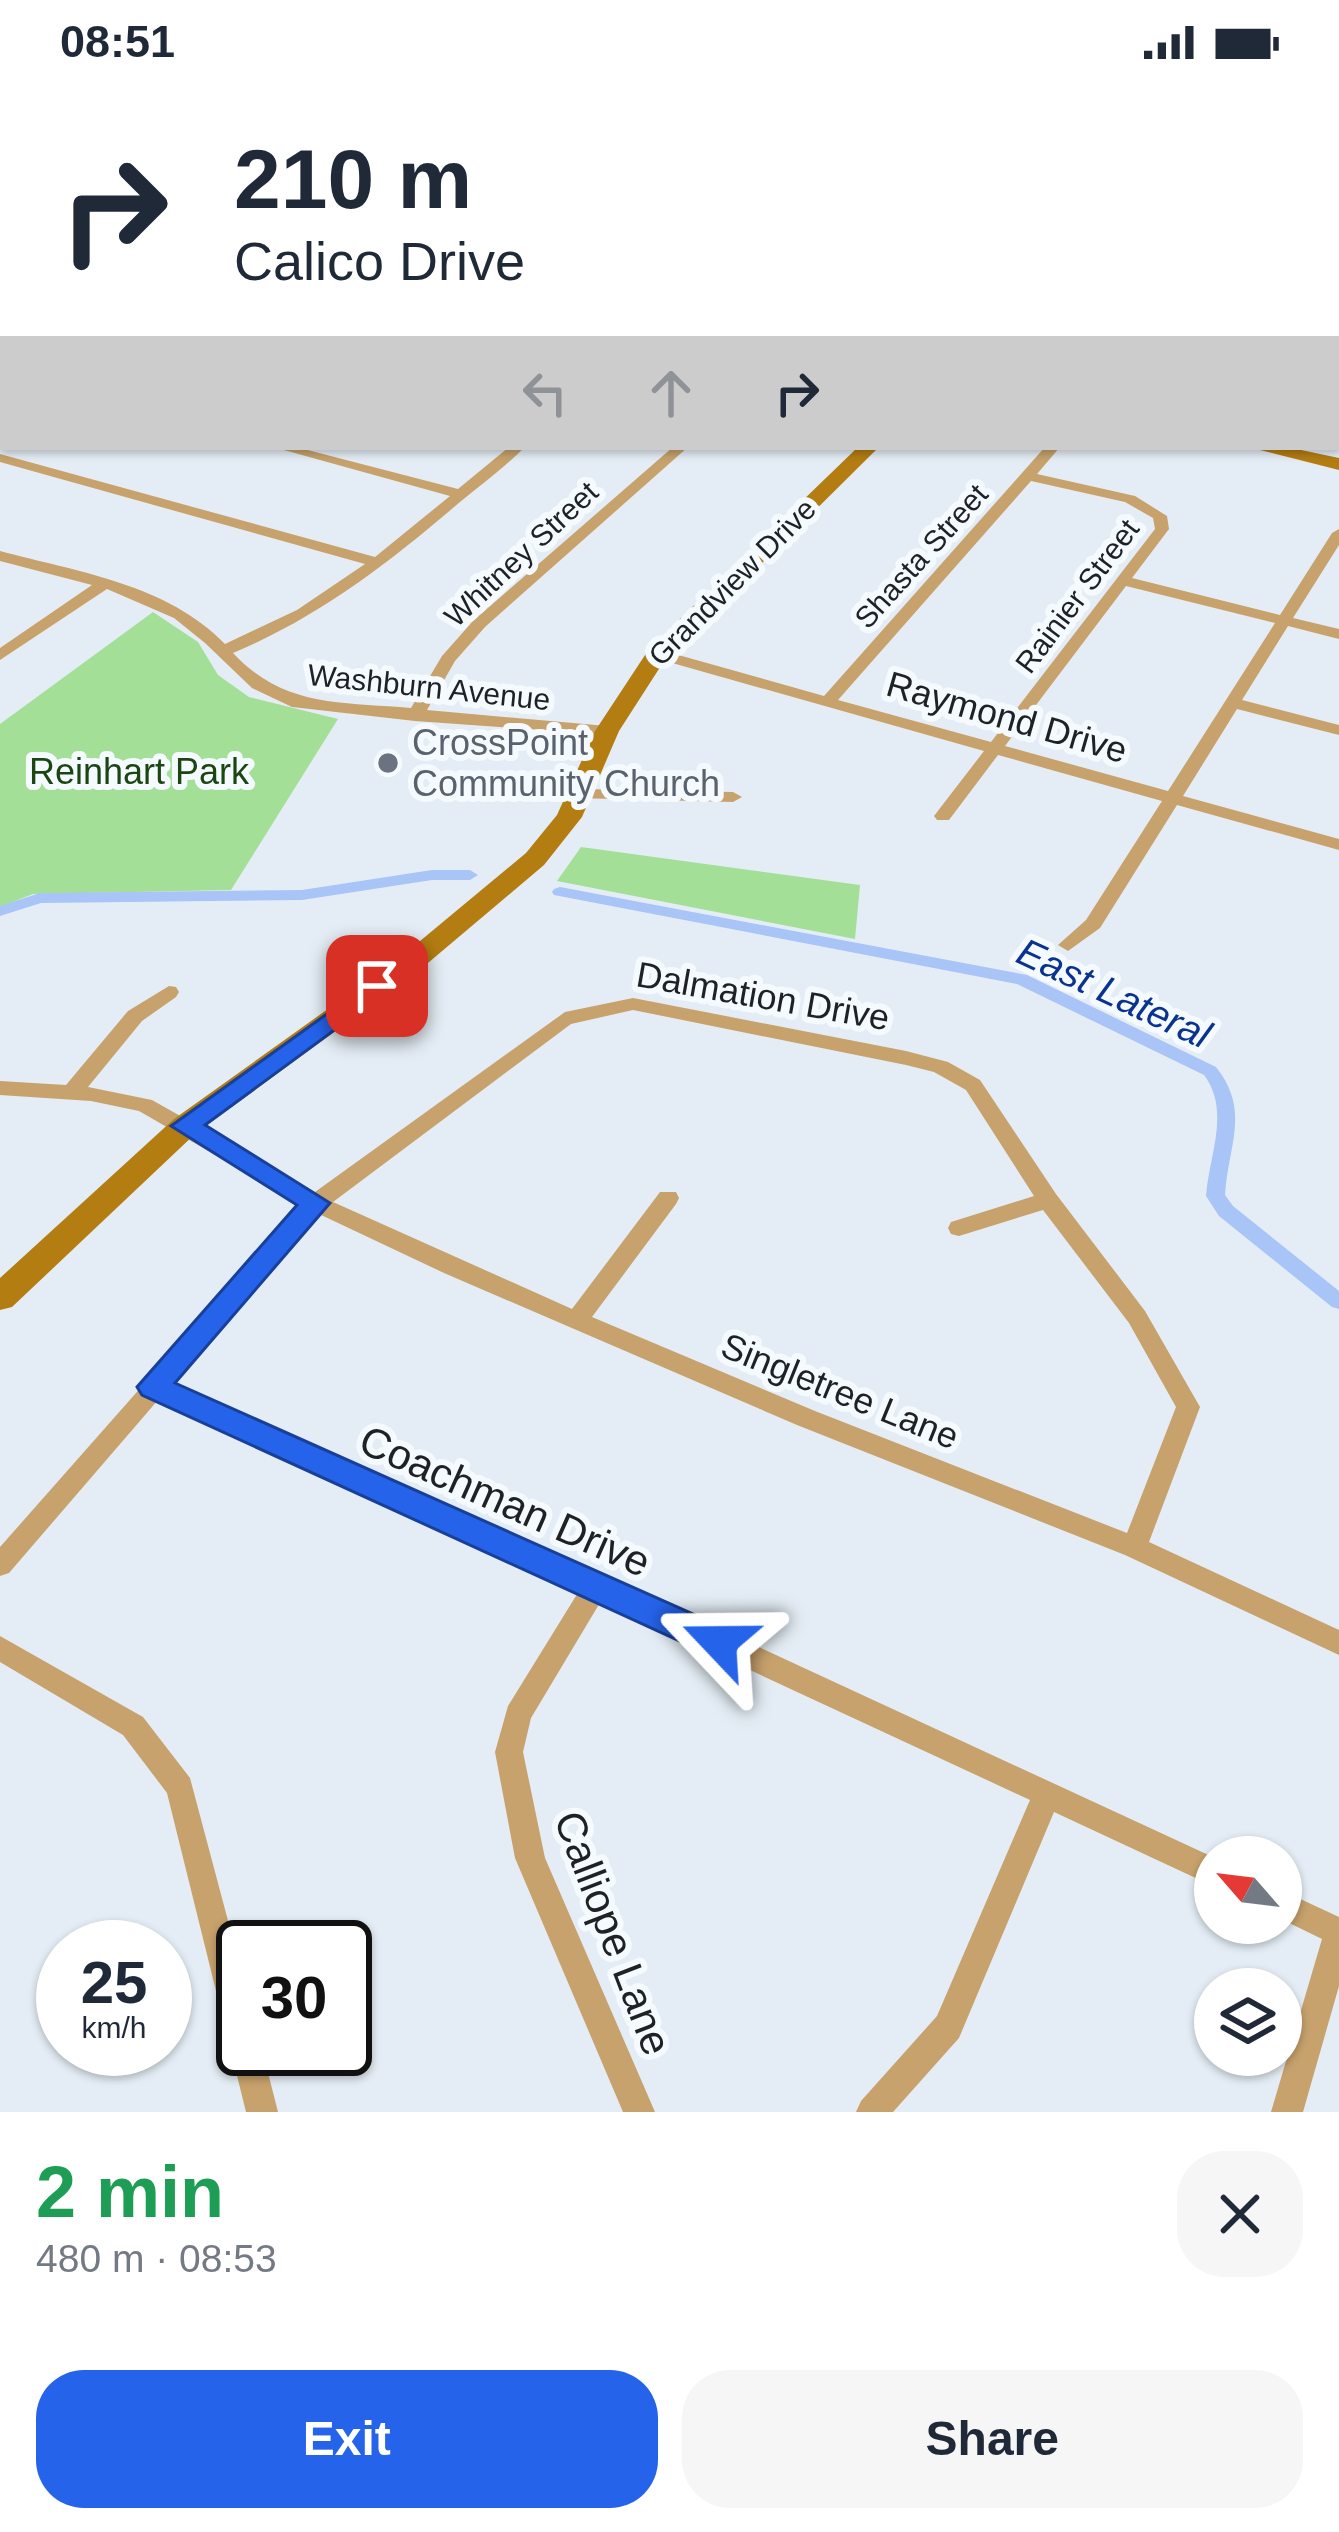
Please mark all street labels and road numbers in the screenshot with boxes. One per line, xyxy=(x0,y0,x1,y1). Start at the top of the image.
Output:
street label: Whitney Street xyxy=(438,474,605,633)
street label: Shasta Street xyxy=(848,477,995,635)
street label: Grandview Drive xyxy=(642,492,822,672)
street label: Rainier Street xyxy=(1009,512,1146,679)
street label: Washburn Avenue xyxy=(306,658,552,716)
street label: Raymond Drive xyxy=(882,663,1132,771)
street label: Dalmation Drive xyxy=(633,954,893,1038)
street label: Singletree Lane xyxy=(715,1325,965,1457)
street label: Coachman Drive xyxy=(353,1416,657,1586)
street label: Calliope Lane xyxy=(545,1805,681,2061)

